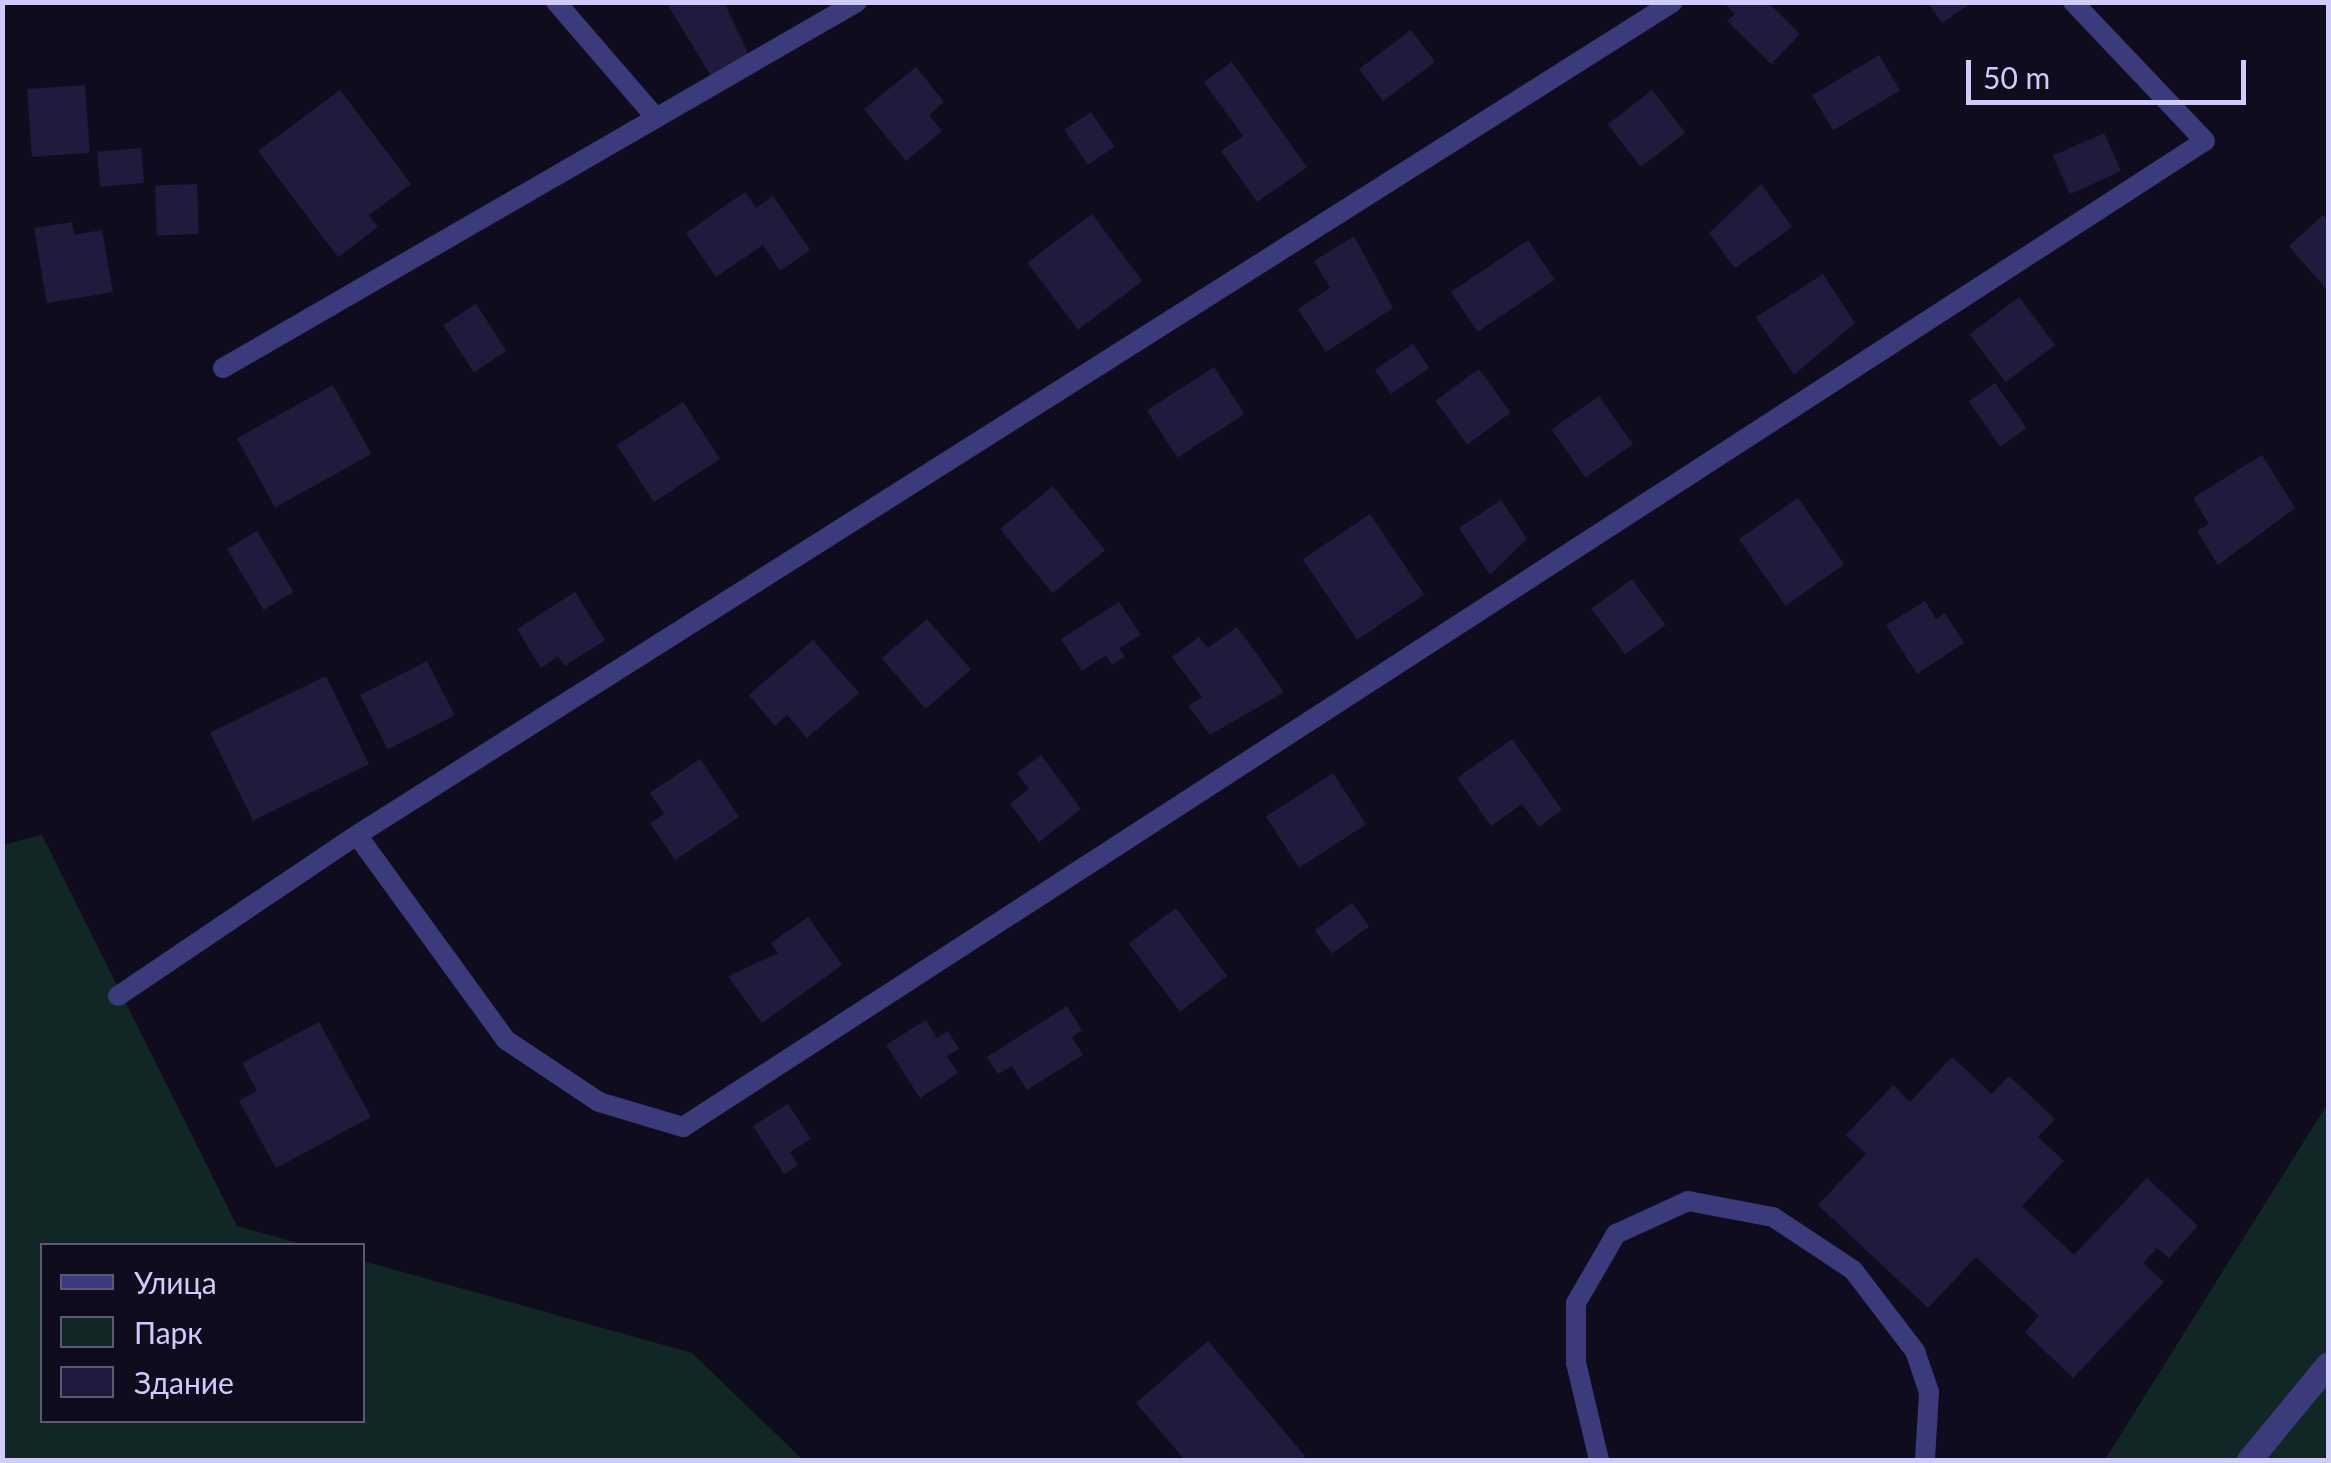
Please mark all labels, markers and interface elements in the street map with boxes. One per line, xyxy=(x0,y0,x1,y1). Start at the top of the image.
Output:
scale bar xyxy=(1971,40,2251,102)
text: 50 m xyxy=(1983,59,2050,95)
legend xyxy=(40,1243,365,1423)
text: Улица xyxy=(134,1264,217,1300)
text: Парк xyxy=(134,1314,203,1350)
text: Здание xyxy=(134,1364,234,1400)

